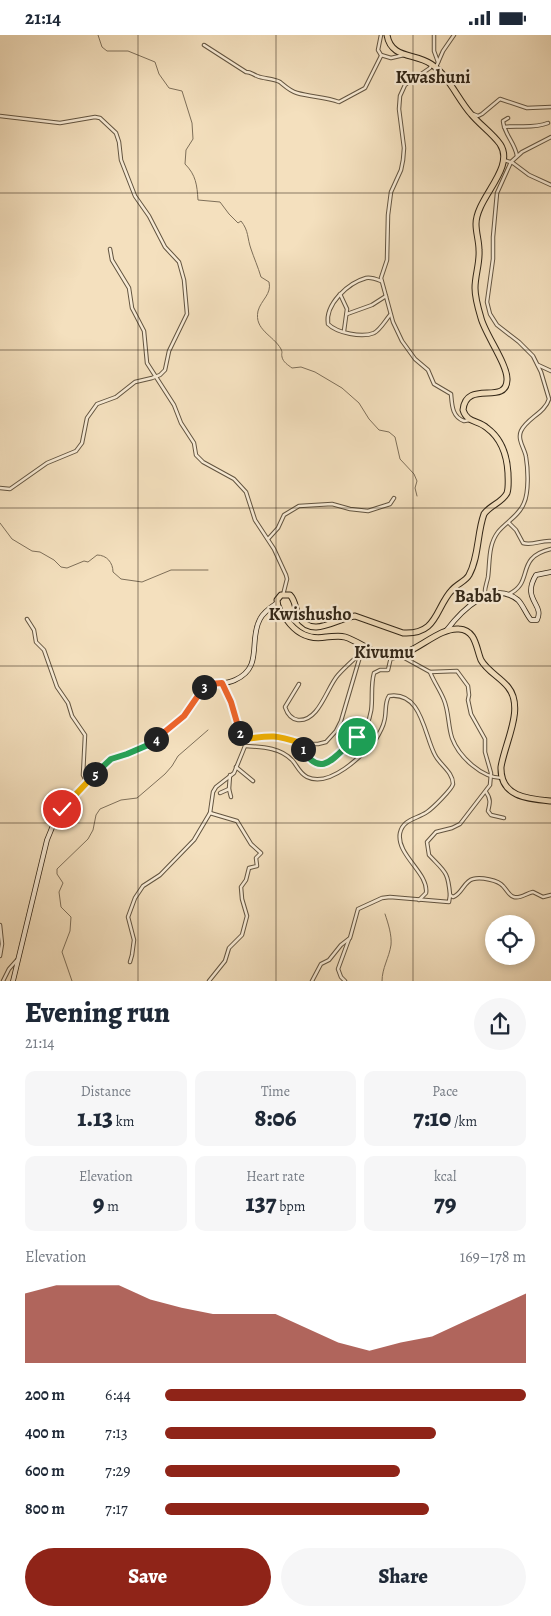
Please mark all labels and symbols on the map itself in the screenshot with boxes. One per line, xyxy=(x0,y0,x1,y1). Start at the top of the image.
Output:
district label: Kwashuni xyxy=(395,65,471,89)
district label: Babab xyxy=(454,584,502,608)
district label: Kwishusho xyxy=(268,602,352,626)
district label: Kivumu xyxy=(354,640,414,664)
pin: 3 xyxy=(192,675,216,699)
pin xyxy=(336,716,378,758)
pin: 2 xyxy=(228,721,252,745)
pin: 4 xyxy=(144,727,168,751)
pin: 1 xyxy=(290,737,316,761)
pin: 5 xyxy=(82,761,108,787)
pin xyxy=(41,788,83,830)

